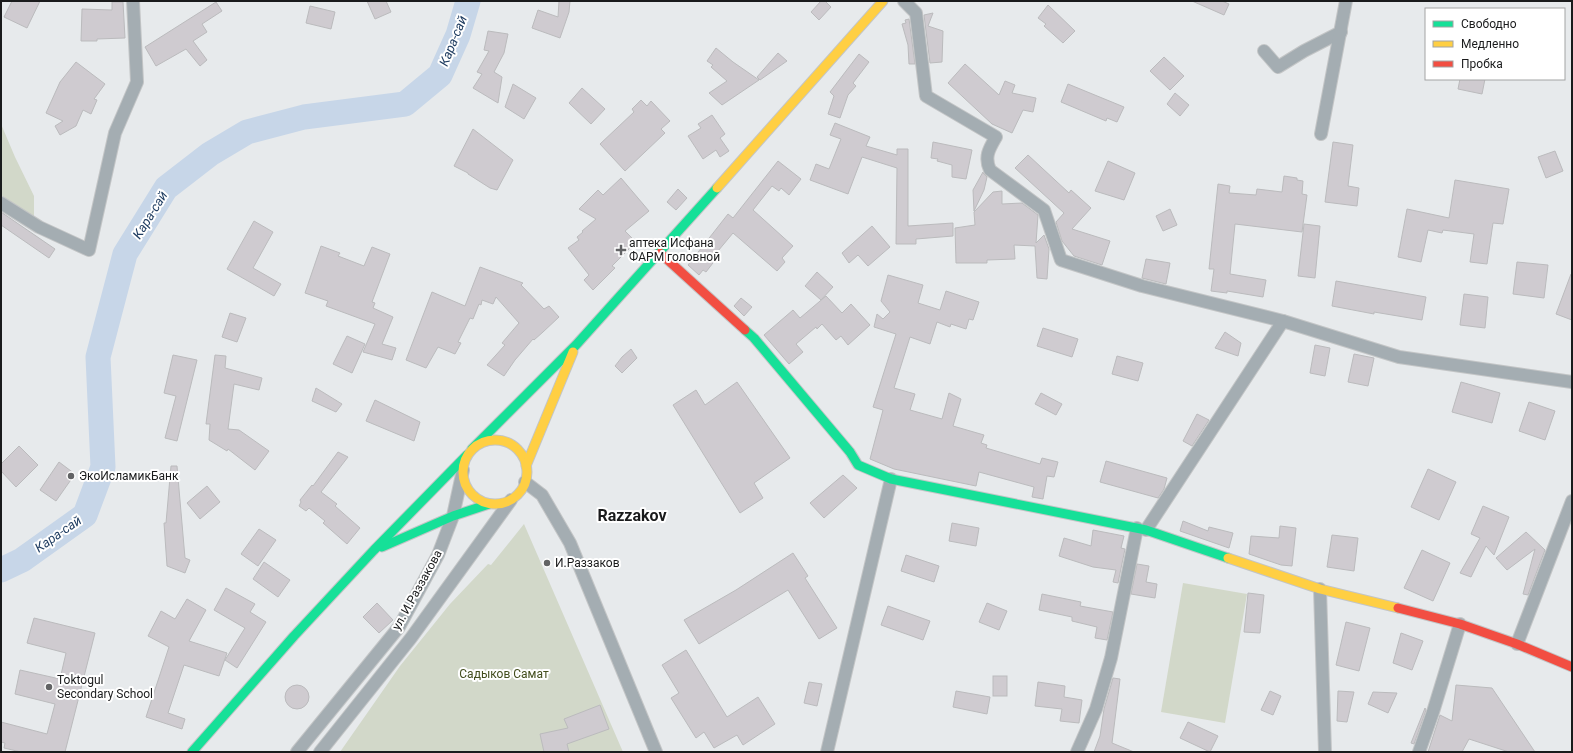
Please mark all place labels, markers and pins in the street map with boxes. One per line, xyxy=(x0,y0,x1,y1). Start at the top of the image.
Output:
place label: аптека Исфана ФАРМ головной xyxy=(629,236,720,264)
marker: аптека Исфана ФАРМ головной xyxy=(616,245,626,255)
place label: ЭкоИсламикБанк xyxy=(79,469,179,483)
marker: ЭкоИсламикБанк xyxy=(66,471,76,481)
place label: И.Раззаков xyxy=(555,556,620,570)
marker: И.Раззаков xyxy=(542,558,552,568)
place label: Toktogul Secondary School xyxy=(57,673,153,701)
marker: Toktogul Secondary School xyxy=(44,682,54,692)

